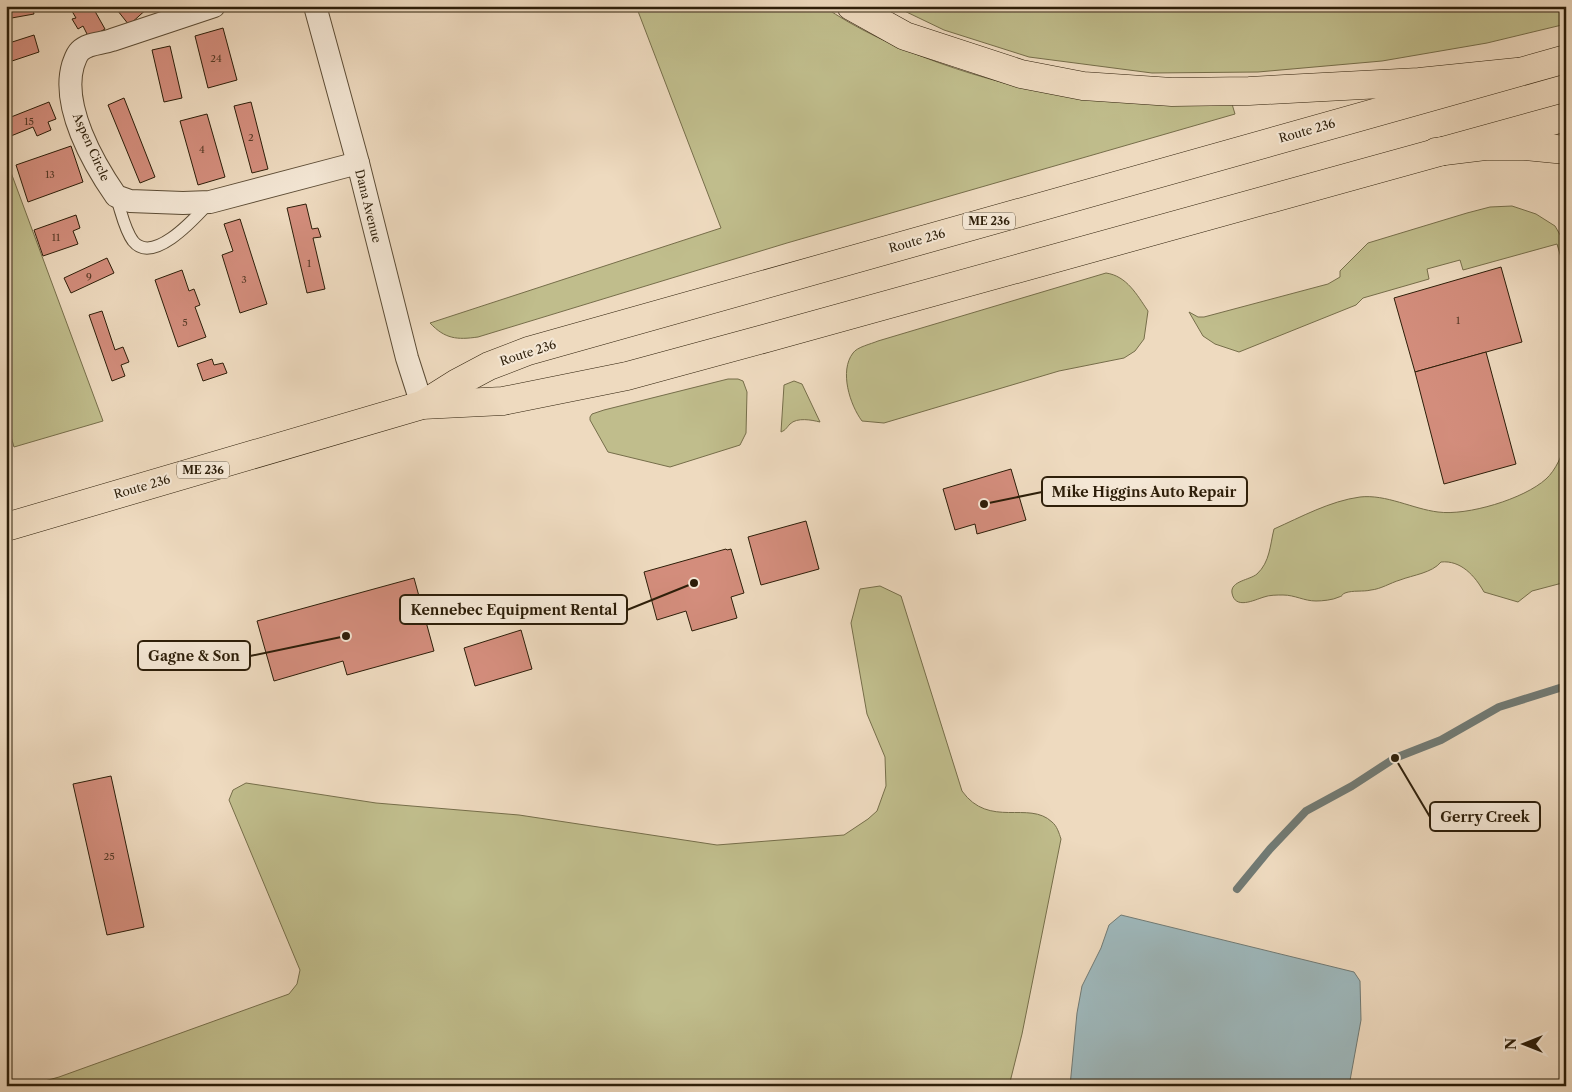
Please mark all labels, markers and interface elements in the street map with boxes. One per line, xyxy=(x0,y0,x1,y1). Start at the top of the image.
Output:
house number: 24 xyxy=(210,52,222,65)
street label: Aspen Circle xyxy=(69,109,113,184)
house number: 15 xyxy=(24,115,34,128)
street label: Route 236 xyxy=(1277,115,1337,146)
house number: 2 xyxy=(248,131,254,144)
house number: 4 xyxy=(199,143,205,156)
house number: 13 xyxy=(45,168,55,181)
street label: Dana Avenue xyxy=(352,168,385,244)
road number: ME 236 xyxy=(963,212,1015,230)
street label: Route 236 xyxy=(887,225,947,256)
house number: 11 xyxy=(52,231,61,244)
house number: 1 xyxy=(307,257,312,270)
house number: 9 xyxy=(86,270,92,283)
house number: 3 xyxy=(241,273,247,286)
house number: 1 xyxy=(1456,314,1461,327)
house number: 5 xyxy=(182,316,188,329)
street label: Route 236 xyxy=(498,336,558,369)
road number: ME 236 xyxy=(177,462,229,478)
street label: Route 236 xyxy=(112,471,172,502)
callout: Mike Higgins Auto Repair xyxy=(1042,477,1247,506)
text: Mike Higgins Auto Repair xyxy=(1052,483,1237,501)
callout: Kennebec Equipment Rental xyxy=(400,595,627,624)
text: Kennebec Equipment Rental xyxy=(411,601,617,619)
callout: Gagne & Son xyxy=(138,641,250,670)
text: Gagne & Son xyxy=(148,647,240,665)
callout: Gerry Creek xyxy=(1430,802,1540,831)
text: Gerry Creek xyxy=(1440,808,1531,826)
house number: 25 xyxy=(103,850,115,863)
north arrow xyxy=(1500,1020,1550,1070)
text: N xyxy=(1502,1038,1520,1050)

